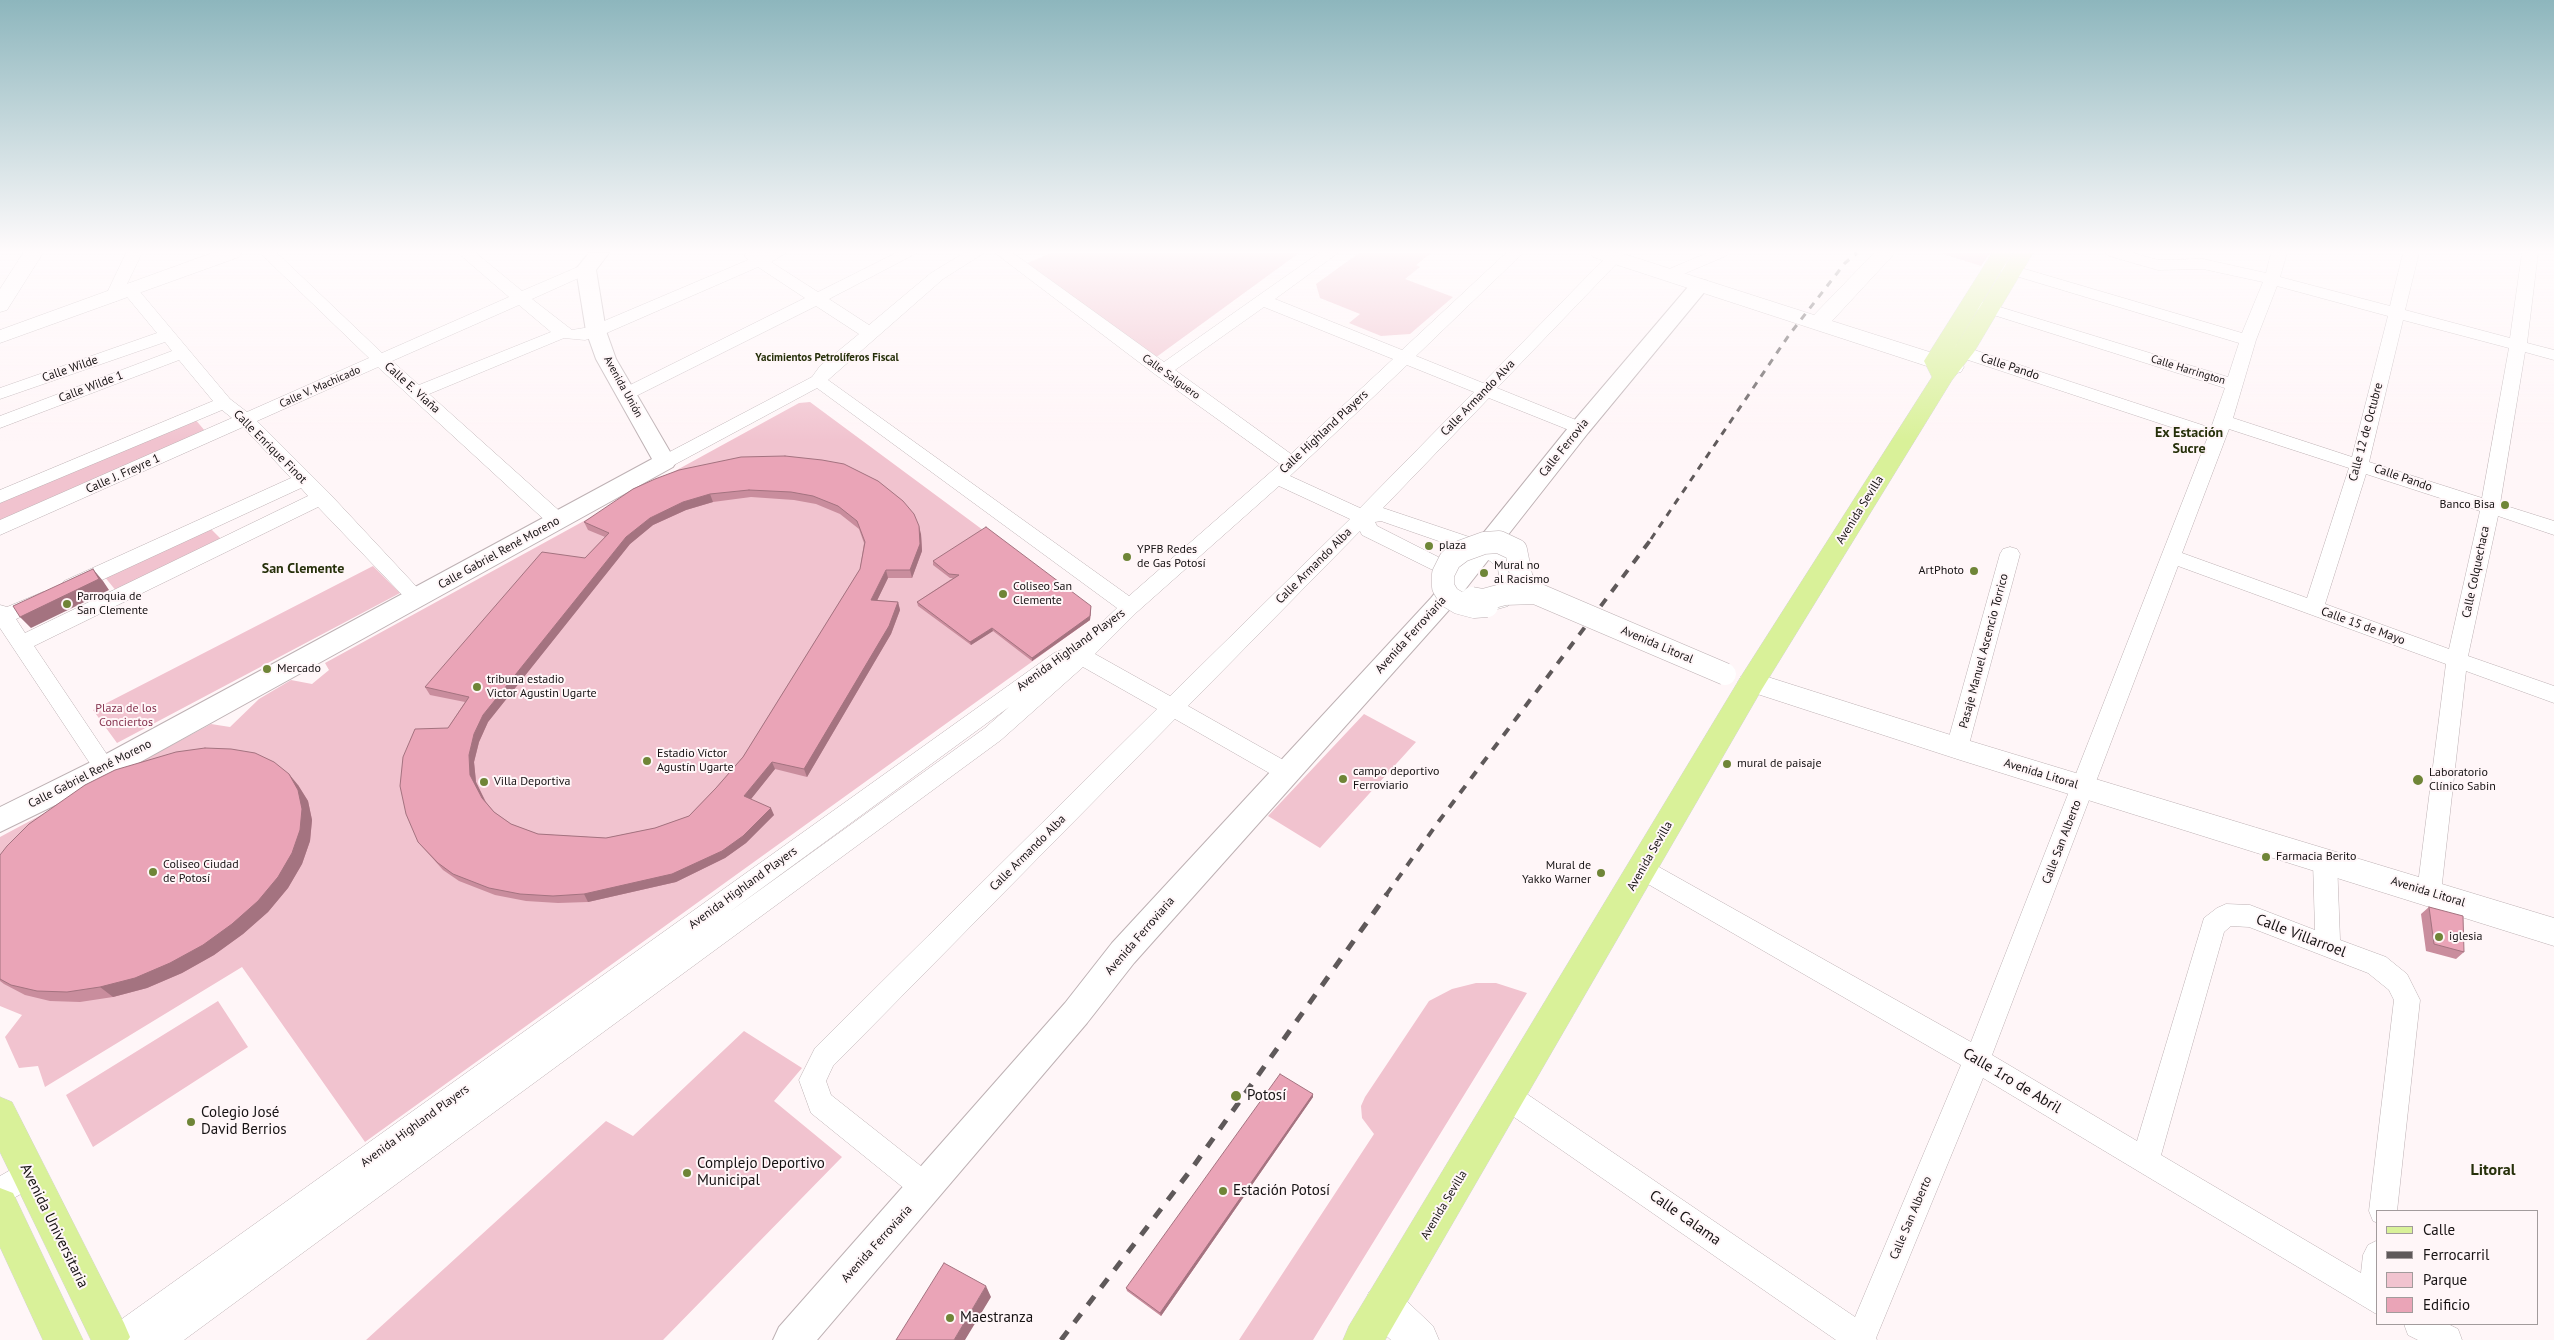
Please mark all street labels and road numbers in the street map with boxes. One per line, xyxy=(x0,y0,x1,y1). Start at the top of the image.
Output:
street label: Calle Pando xyxy=(1979,351,2041,383)
street label: Calle Salguero xyxy=(1140,352,1202,402)
street label: Calle Harrington xyxy=(2149,352,2227,388)
street label: Calle Wilde xyxy=(40,353,100,385)
street label: Avenida Unión xyxy=(601,354,645,420)
street label: Calle Armando Alva xyxy=(1438,357,1518,439)
street label: Calle E. Viaña xyxy=(381,359,443,417)
street label: Calle V. Machicado xyxy=(277,363,363,411)
street label: Calle Wilde 1 xyxy=(57,368,125,406)
street label: Calle 12 de Octubre xyxy=(2346,381,2386,483)
street label: Calle Highland Players xyxy=(1277,387,1371,477)
street label: Calle Enrique Finot xyxy=(230,407,310,487)
street label: Calle Ferrovia xyxy=(1536,416,1592,480)
street label: Calle J. Freyre 1 xyxy=(84,451,162,497)
street label: Calle Pando xyxy=(2372,461,2434,495)
street label: Avenida Sevilla xyxy=(1833,473,1887,547)
street label: Calle Gabriel René Moreno xyxy=(436,514,562,592)
street label: Calle Armando Alba xyxy=(1273,525,1355,607)
street label: Calle Colquechaca xyxy=(2459,525,2493,619)
street label: Pasaje Manuel Ascencio Torrico xyxy=(1956,572,2012,730)
street label: Avenida Ferroviaria xyxy=(1373,594,1449,676)
street label: Calle 15 de Mayo xyxy=(2319,604,2407,648)
street label: Avenida Highland Players xyxy=(1014,606,1128,694)
street label: Avenida Litoral xyxy=(1619,623,1695,667)
street label: Calle Gabriel René Moreno xyxy=(26,737,154,811)
street label: Avenida Litoral xyxy=(2002,756,2080,792)
street label: Calle San Alberto xyxy=(2039,798,2085,886)
street label: Calle Armando Alba xyxy=(987,812,1069,894)
street label: Avenida Sevilla xyxy=(1624,819,1676,893)
street label: Avenida Highland Players xyxy=(686,844,800,932)
street label: Avenida Litoral xyxy=(2389,874,2467,910)
street label: Avenida Ferroviaria xyxy=(1102,894,1178,978)
street label: Calle Villarroel xyxy=(2253,911,2349,961)
street label: Calle 1ro de Abril xyxy=(1960,1045,2064,1117)
street label: Avenida Highland Players xyxy=(358,1082,472,1170)
street label: Avenida Universitaria xyxy=(16,1161,92,1291)
street label: Avenida Sevilla xyxy=(1418,1168,1470,1242)
street label: Calle San Alberto xyxy=(1887,1174,1935,1262)
street label: Calle Calama xyxy=(1646,1187,1724,1249)
street label: Avenida Ferroviaria xyxy=(839,1203,915,1285)

